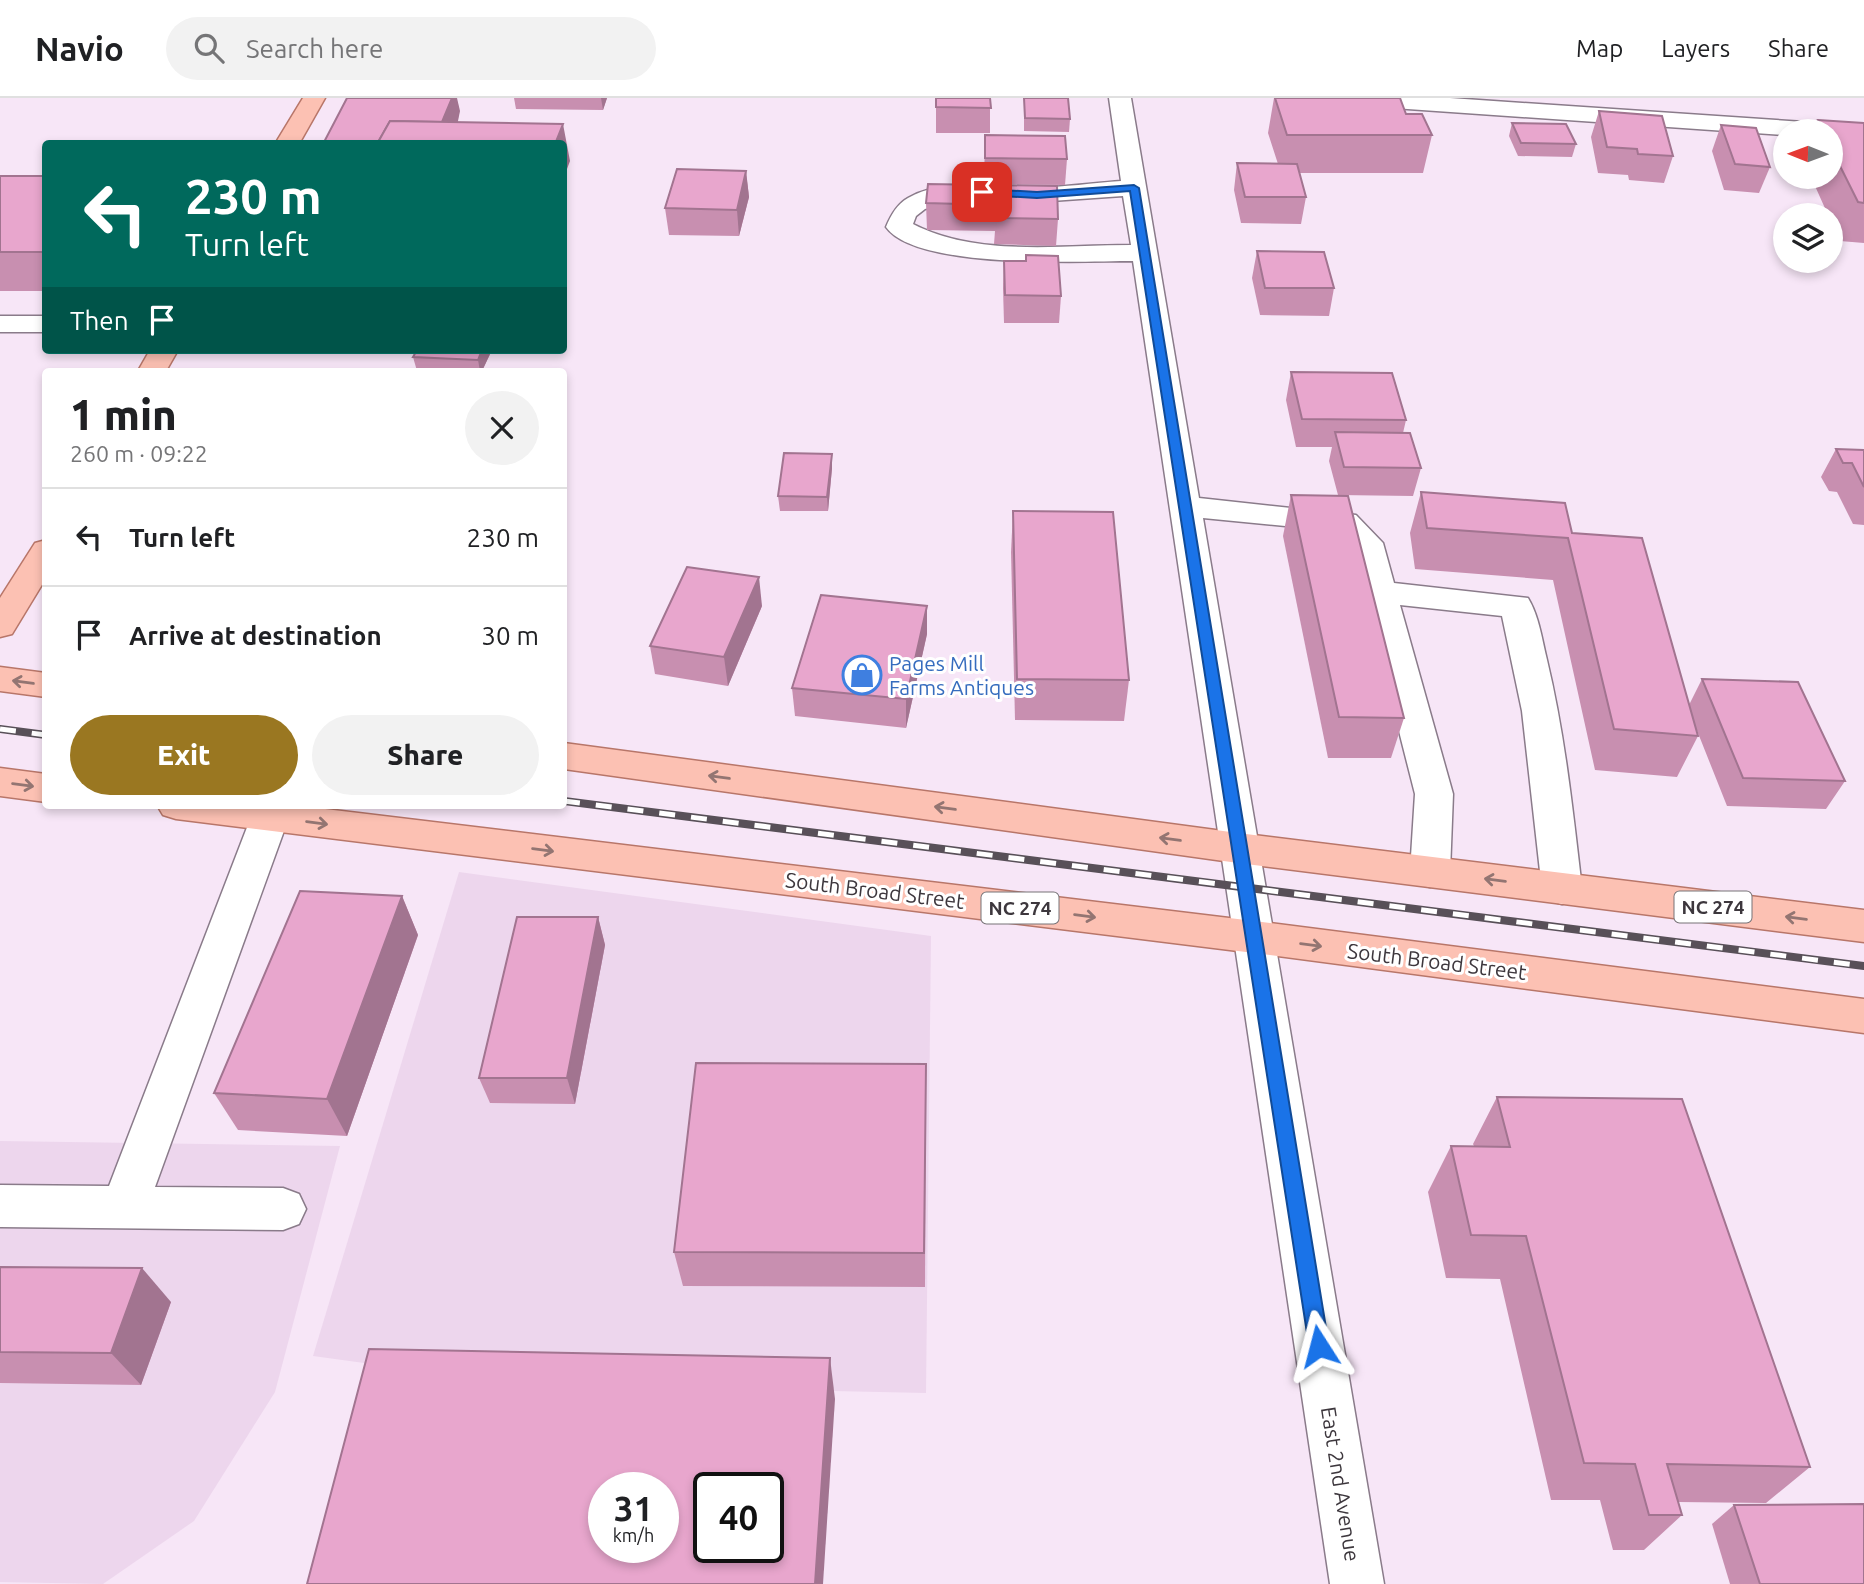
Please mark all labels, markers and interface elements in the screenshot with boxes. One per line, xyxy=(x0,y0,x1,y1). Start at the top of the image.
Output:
search box xyxy=(166,17,656,80)
icon: search xyxy=(190,29,228,67)
text: Navio xyxy=(35,30,124,67)
text: Search here xyxy=(246,34,383,63)
text: Map xyxy=(1576,35,1623,62)
text: Layers xyxy=(1661,35,1730,62)
text: Share xyxy=(1768,35,1829,62)
north arrow xyxy=(1773,119,1843,189)
map controls xyxy=(1773,119,1843,273)
pin xyxy=(952,162,1012,222)
icon: left xyxy=(70,168,161,259)
text: 230 m xyxy=(185,168,322,223)
icon: arrive xyxy=(963,173,1001,211)
button: layers xyxy=(1773,203,1843,273)
text: Turn left xyxy=(185,226,309,262)
icon: arrive xyxy=(143,301,181,339)
text: Then xyxy=(70,306,129,335)
text: 1 min xyxy=(70,391,177,438)
button: close xyxy=(465,391,539,465)
text: 260 m · 09:22 xyxy=(70,441,208,466)
icon: left xyxy=(70,518,108,556)
text: Turn left xyxy=(129,523,235,552)
text: 230 m xyxy=(467,523,539,552)
icon: arrive xyxy=(70,616,108,654)
text: Arrive at destination xyxy=(129,621,382,650)
text: 30 m xyxy=(481,621,539,650)
place label: Pages Mill Farms Antiques xyxy=(889,651,1034,699)
shop icon: Pages Mill Farms Antiques xyxy=(841,654,883,696)
one-way arrow xyxy=(12,675,35,688)
button: Exit xyxy=(70,715,298,795)
button: Share xyxy=(312,715,539,795)
one-way arrow xyxy=(709,771,731,784)
one-way arrow xyxy=(11,778,34,791)
one-way arrow xyxy=(934,801,957,814)
one-way arrow xyxy=(305,816,328,829)
one-way arrow xyxy=(1159,832,1182,845)
one-way arrow xyxy=(531,843,554,856)
street label: South Broad Street xyxy=(784,867,966,913)
one-way arrow xyxy=(1484,874,1507,887)
road number: NC 274 xyxy=(982,892,1058,923)
road number: NC 274 xyxy=(1674,892,1752,922)
one-way arrow xyxy=(1073,910,1096,923)
one-way arrow xyxy=(1785,911,1808,924)
one-way arrow xyxy=(1299,938,1321,951)
street label: South Broad Street xyxy=(1346,938,1528,984)
position arrow xyxy=(1282,1309,1356,1383)
street label: East 2nd Avenue xyxy=(1317,1405,1365,1563)
speed limit sign: 40 xyxy=(693,1472,784,1563)
text: 31 xyxy=(614,1488,653,1528)
text: km/h xyxy=(613,1525,654,1545)

